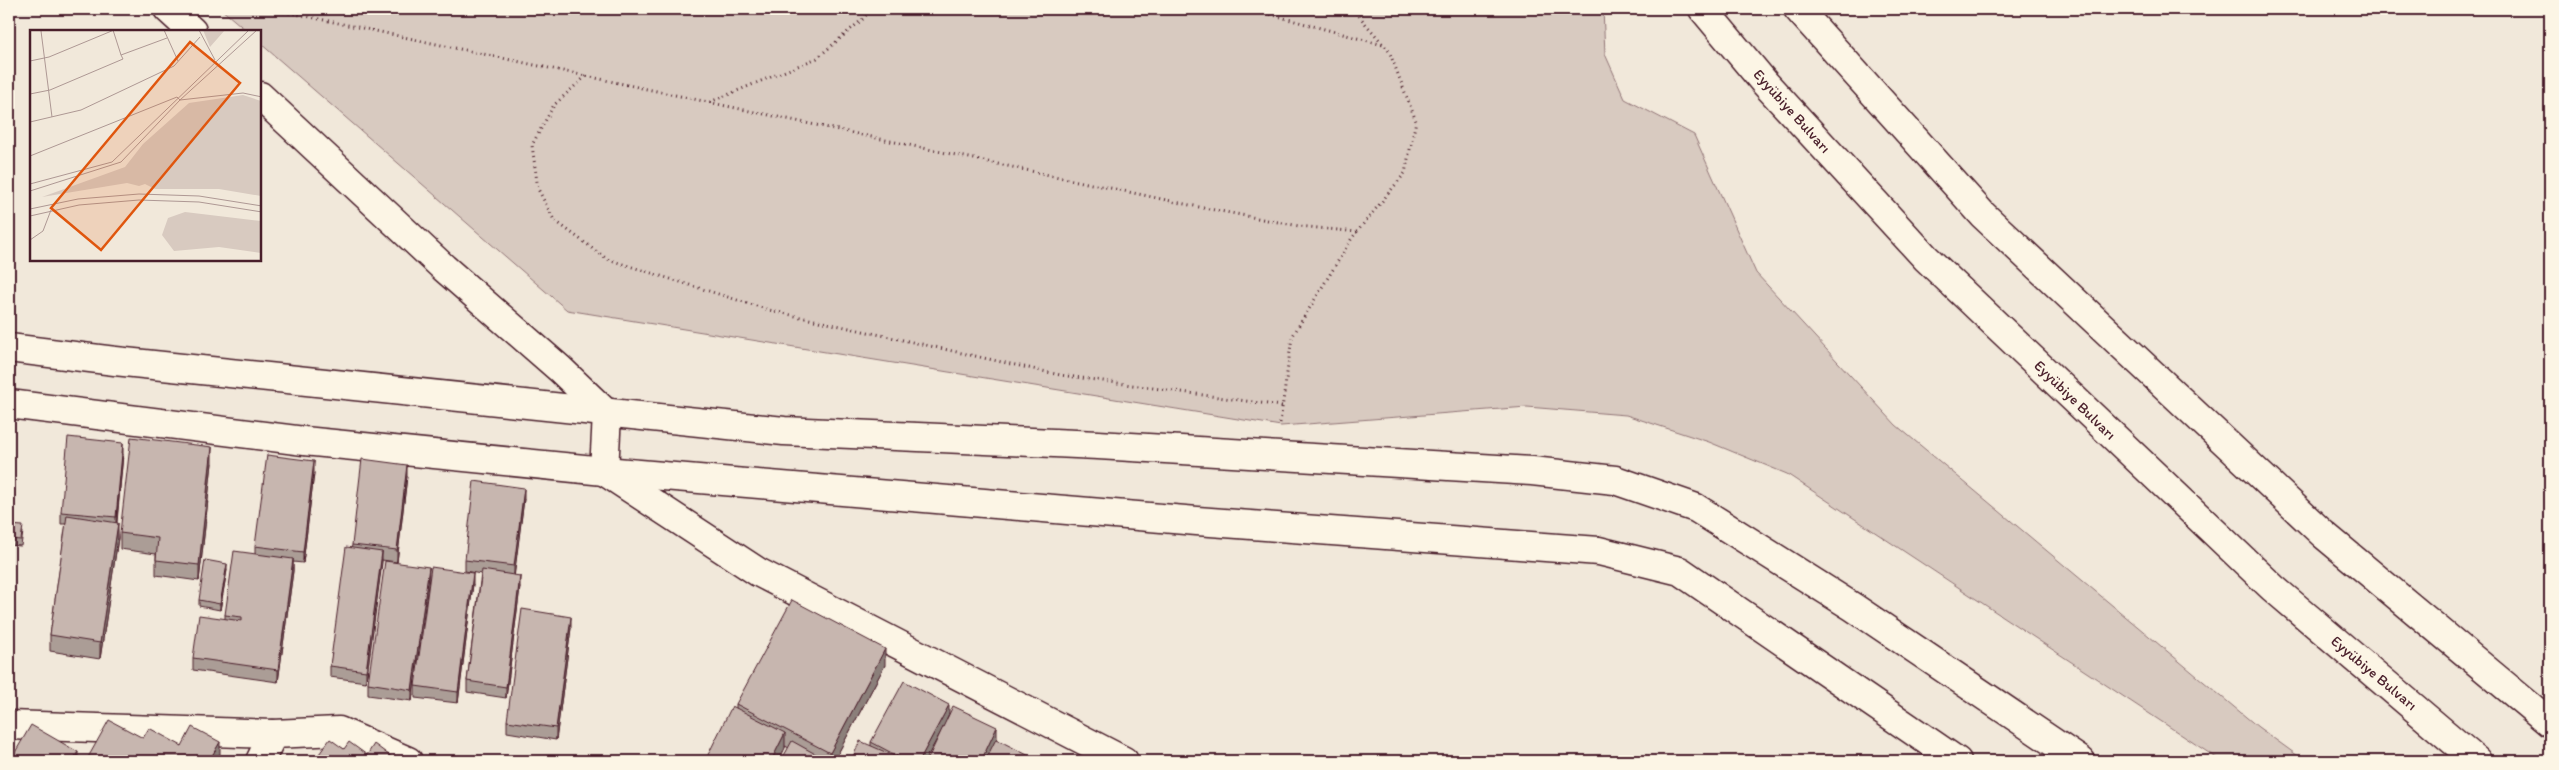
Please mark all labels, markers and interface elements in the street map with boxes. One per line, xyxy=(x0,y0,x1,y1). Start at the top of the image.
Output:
inset map xyxy=(30,30,261,261)
street label: Eyyübiye Bulvarı xyxy=(1750,65,1834,157)
street label: Eyyübiye Bulvarı xyxy=(2030,356,2120,444)
street label: Eyyübiye Bulvarı xyxy=(2327,632,2421,714)

